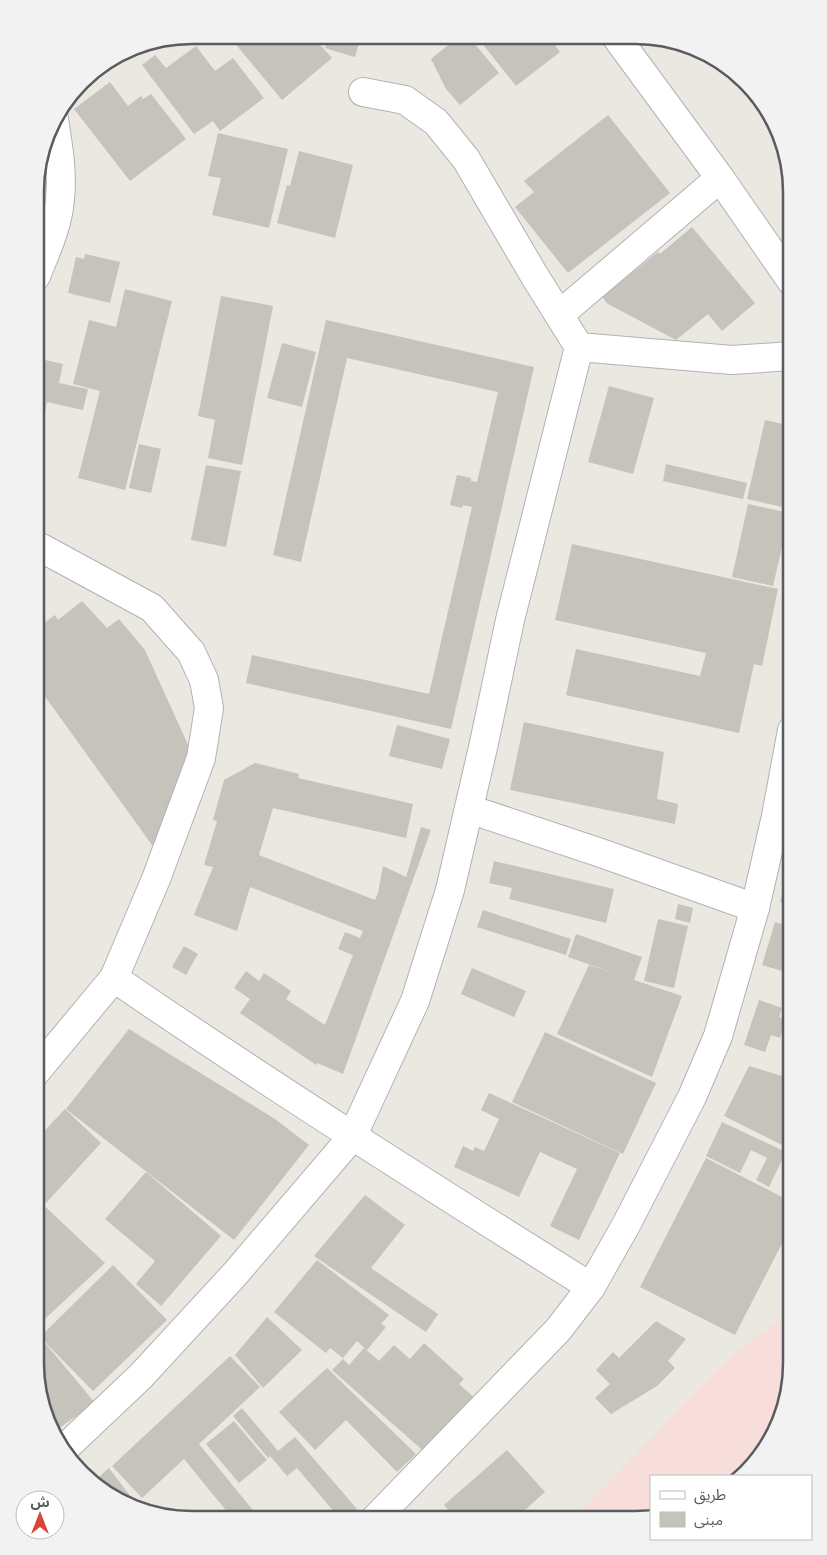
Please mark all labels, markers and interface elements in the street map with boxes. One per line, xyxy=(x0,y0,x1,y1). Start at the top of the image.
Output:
legend xyxy=(650,1475,812,1540)
text: طريق xyxy=(694,1488,726,1505)
north arrow xyxy=(15,1490,65,1540)
text: ش xyxy=(30,1496,50,1510)
text: مبنى xyxy=(694,1513,723,1529)

